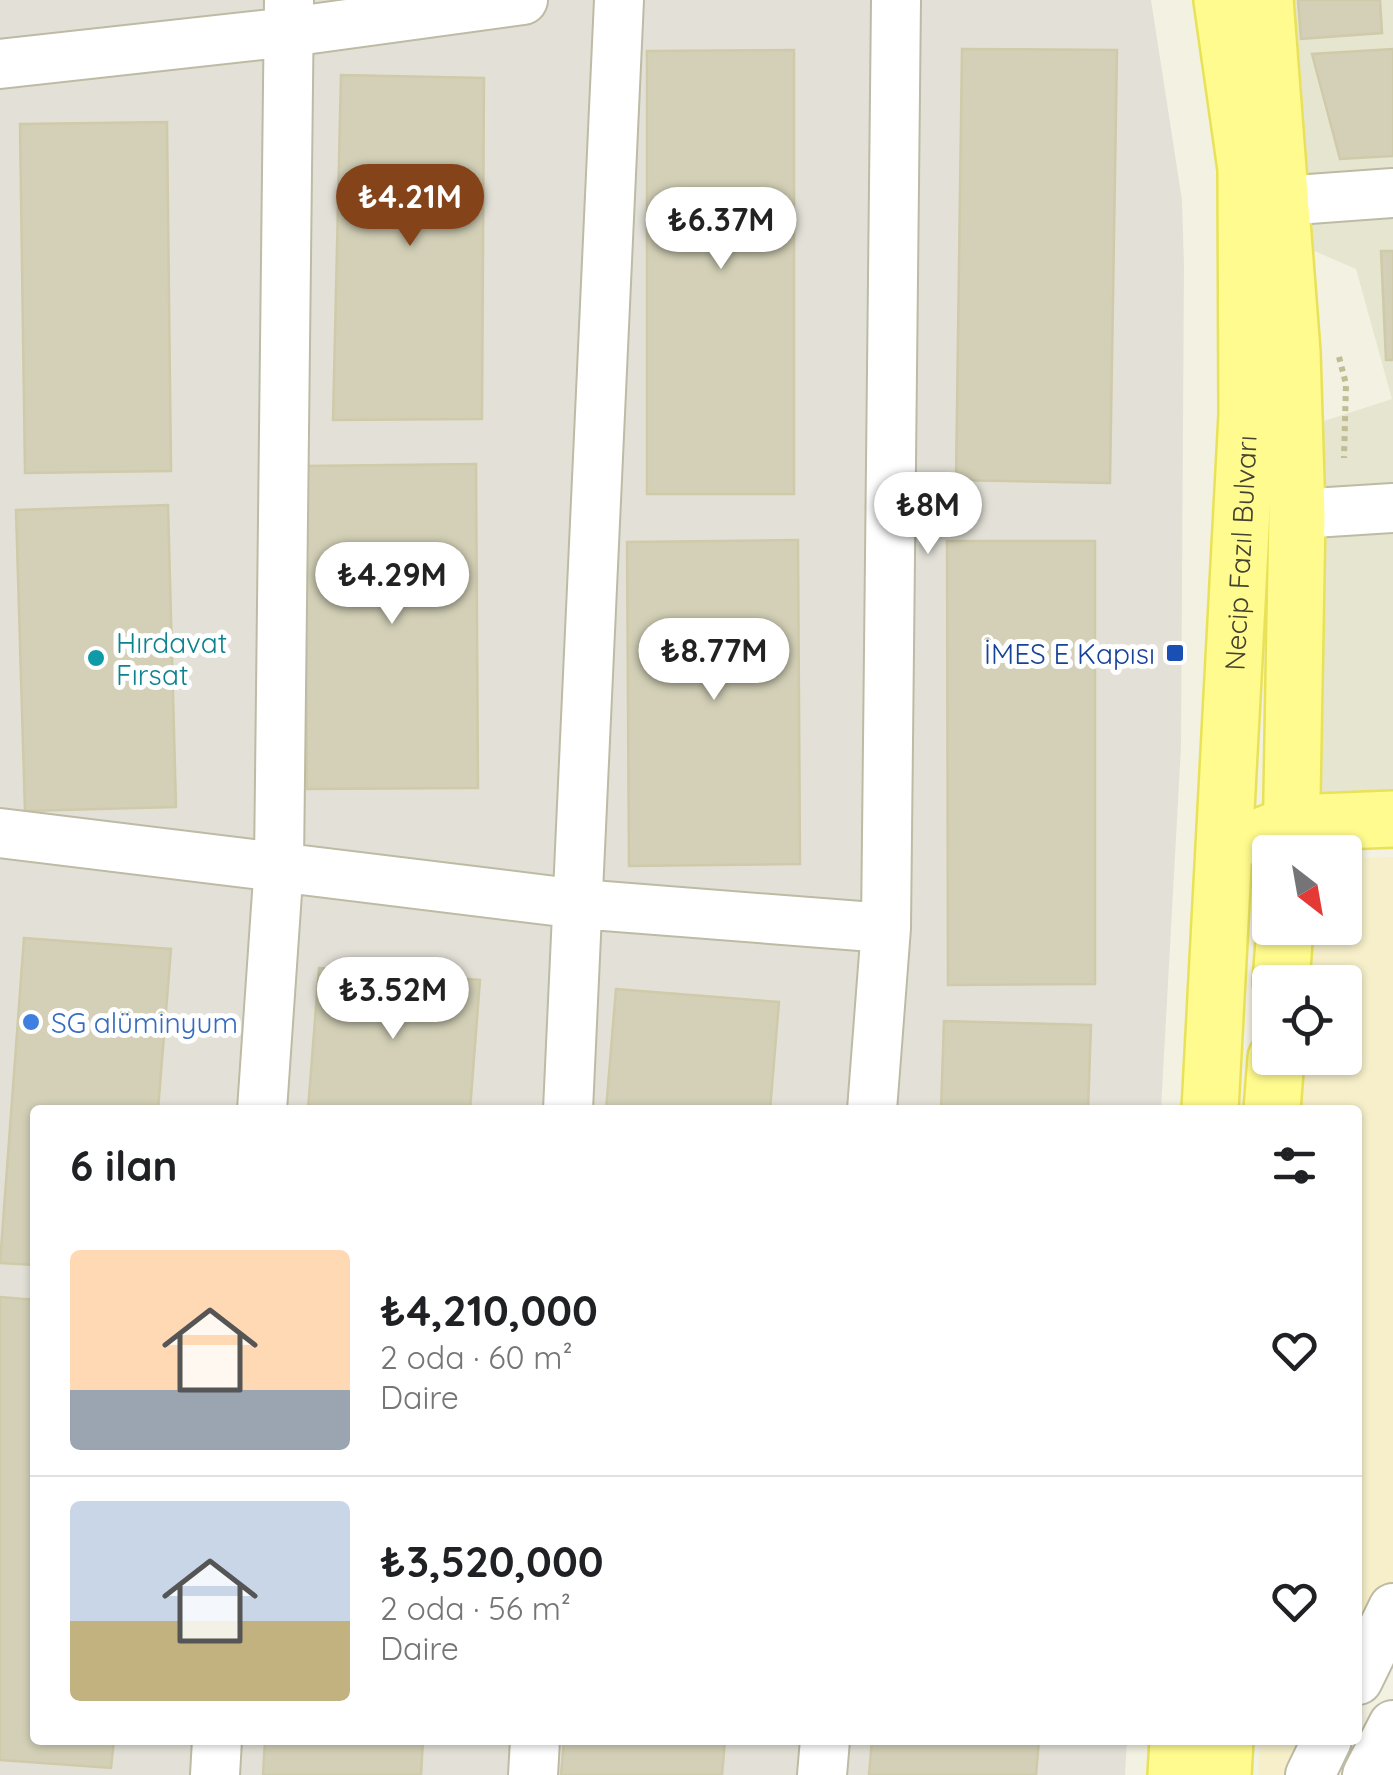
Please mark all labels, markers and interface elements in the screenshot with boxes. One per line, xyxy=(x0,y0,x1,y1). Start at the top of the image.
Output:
pin: ₺4.21M xyxy=(329,164,491,249)
text: ₺4.21M xyxy=(358,176,462,216)
pin: ₺6.37M xyxy=(640,187,802,272)
text: ₺6.37M xyxy=(668,199,774,239)
street label: Necip Fazıl Bulvarı xyxy=(1216,434,1263,671)
pin: ₺8M xyxy=(880,472,976,557)
text: ₺8M xyxy=(896,484,960,524)
pin: ₺4.29M xyxy=(311,542,473,627)
text: ₺4.29M xyxy=(337,554,447,594)
pin: ₺8.77M xyxy=(633,618,795,703)
place label: Hırdavat Fırsat xyxy=(116,625,227,692)
text: ₺8.77M xyxy=(660,630,768,670)
place label: İMES E Kapısı xyxy=(984,636,1155,671)
marker: İMES E Kapısı xyxy=(1164,642,1186,664)
marker: Hırdavat Fırsat xyxy=(85,647,107,669)
north arrow xyxy=(1252,835,1362,945)
map controls xyxy=(1252,835,1362,1075)
pin: ₺3.52M xyxy=(312,957,474,1042)
button: locate xyxy=(1252,965,1362,1075)
text: ₺3.52M xyxy=(339,969,447,1009)
place label: SG alüminyum xyxy=(51,1005,238,1040)
marker: SG alüminyum xyxy=(20,1011,42,1033)
icon: filters xyxy=(1267,1138,1322,1193)
text: 6 ilan xyxy=(70,1139,178,1192)
text: ₺4,210,000 xyxy=(380,1284,598,1337)
icon: home xyxy=(150,1290,270,1410)
icon: heart xyxy=(1267,1323,1322,1378)
text: 2 oda · 60 m² xyxy=(380,1337,573,1377)
text: Daire xyxy=(380,1377,459,1417)
text: ₺3,520,000 xyxy=(380,1535,603,1588)
icon: home xyxy=(150,1541,270,1661)
icon: heart xyxy=(1267,1574,1322,1629)
text: 2 oda · 56 m² xyxy=(380,1588,571,1628)
text: Daire xyxy=(380,1628,459,1668)

